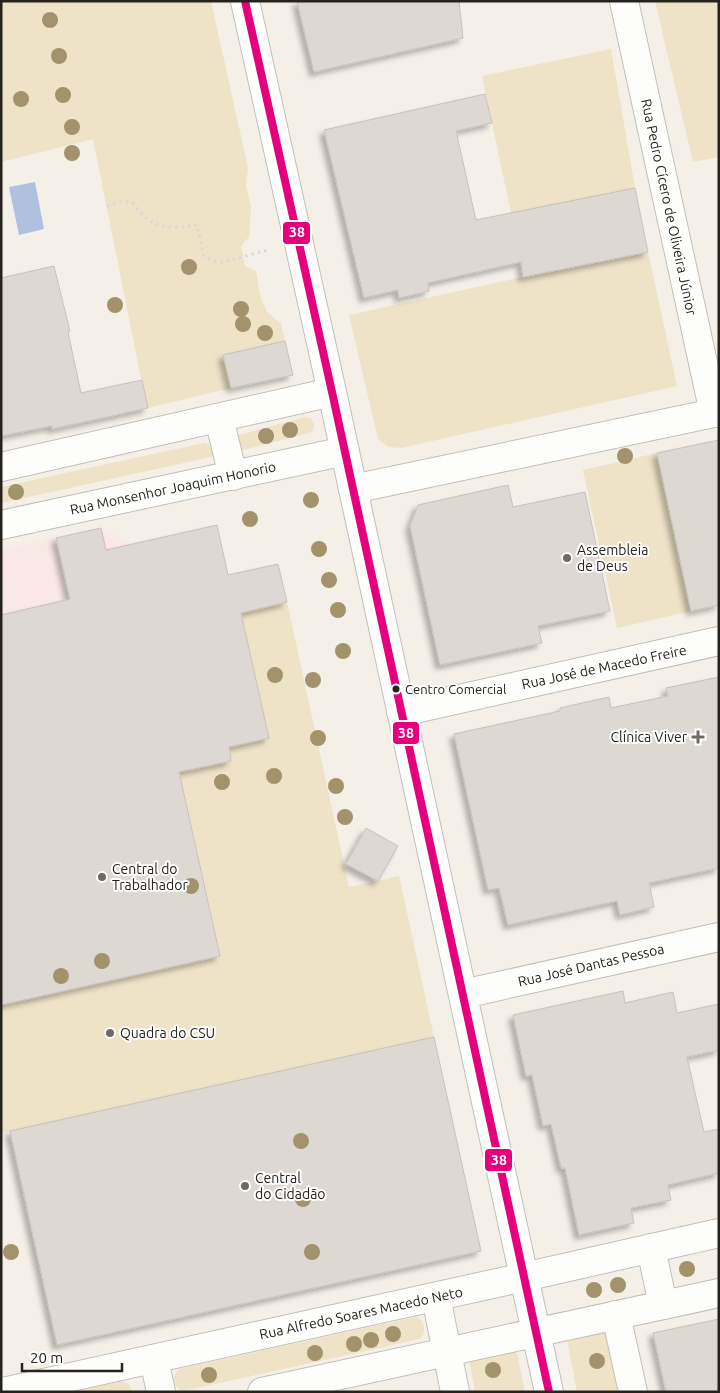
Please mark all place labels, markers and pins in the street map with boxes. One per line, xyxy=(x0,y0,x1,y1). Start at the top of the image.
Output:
place label: Assembleia de Deus xyxy=(577,542,648,574)
marker: Assembleia de Deus xyxy=(561,552,573,564)
place label: Centro Comercial xyxy=(405,682,507,696)
marker: Centro Comercial xyxy=(391,684,401,694)
place label: Clínica Viver xyxy=(611,729,688,745)
marker: Clínica Viver xyxy=(691,730,705,744)
place label: Central do Trabalhador xyxy=(112,861,188,893)
marker: Central do Trabalhador xyxy=(96,871,108,883)
place label: Quadra do CSU xyxy=(120,1025,215,1041)
marker: Quadra do CSU xyxy=(104,1027,116,1039)
place label: Central do Cidadão xyxy=(255,1170,326,1202)
marker: Central do Cidadão xyxy=(239,1180,251,1192)

